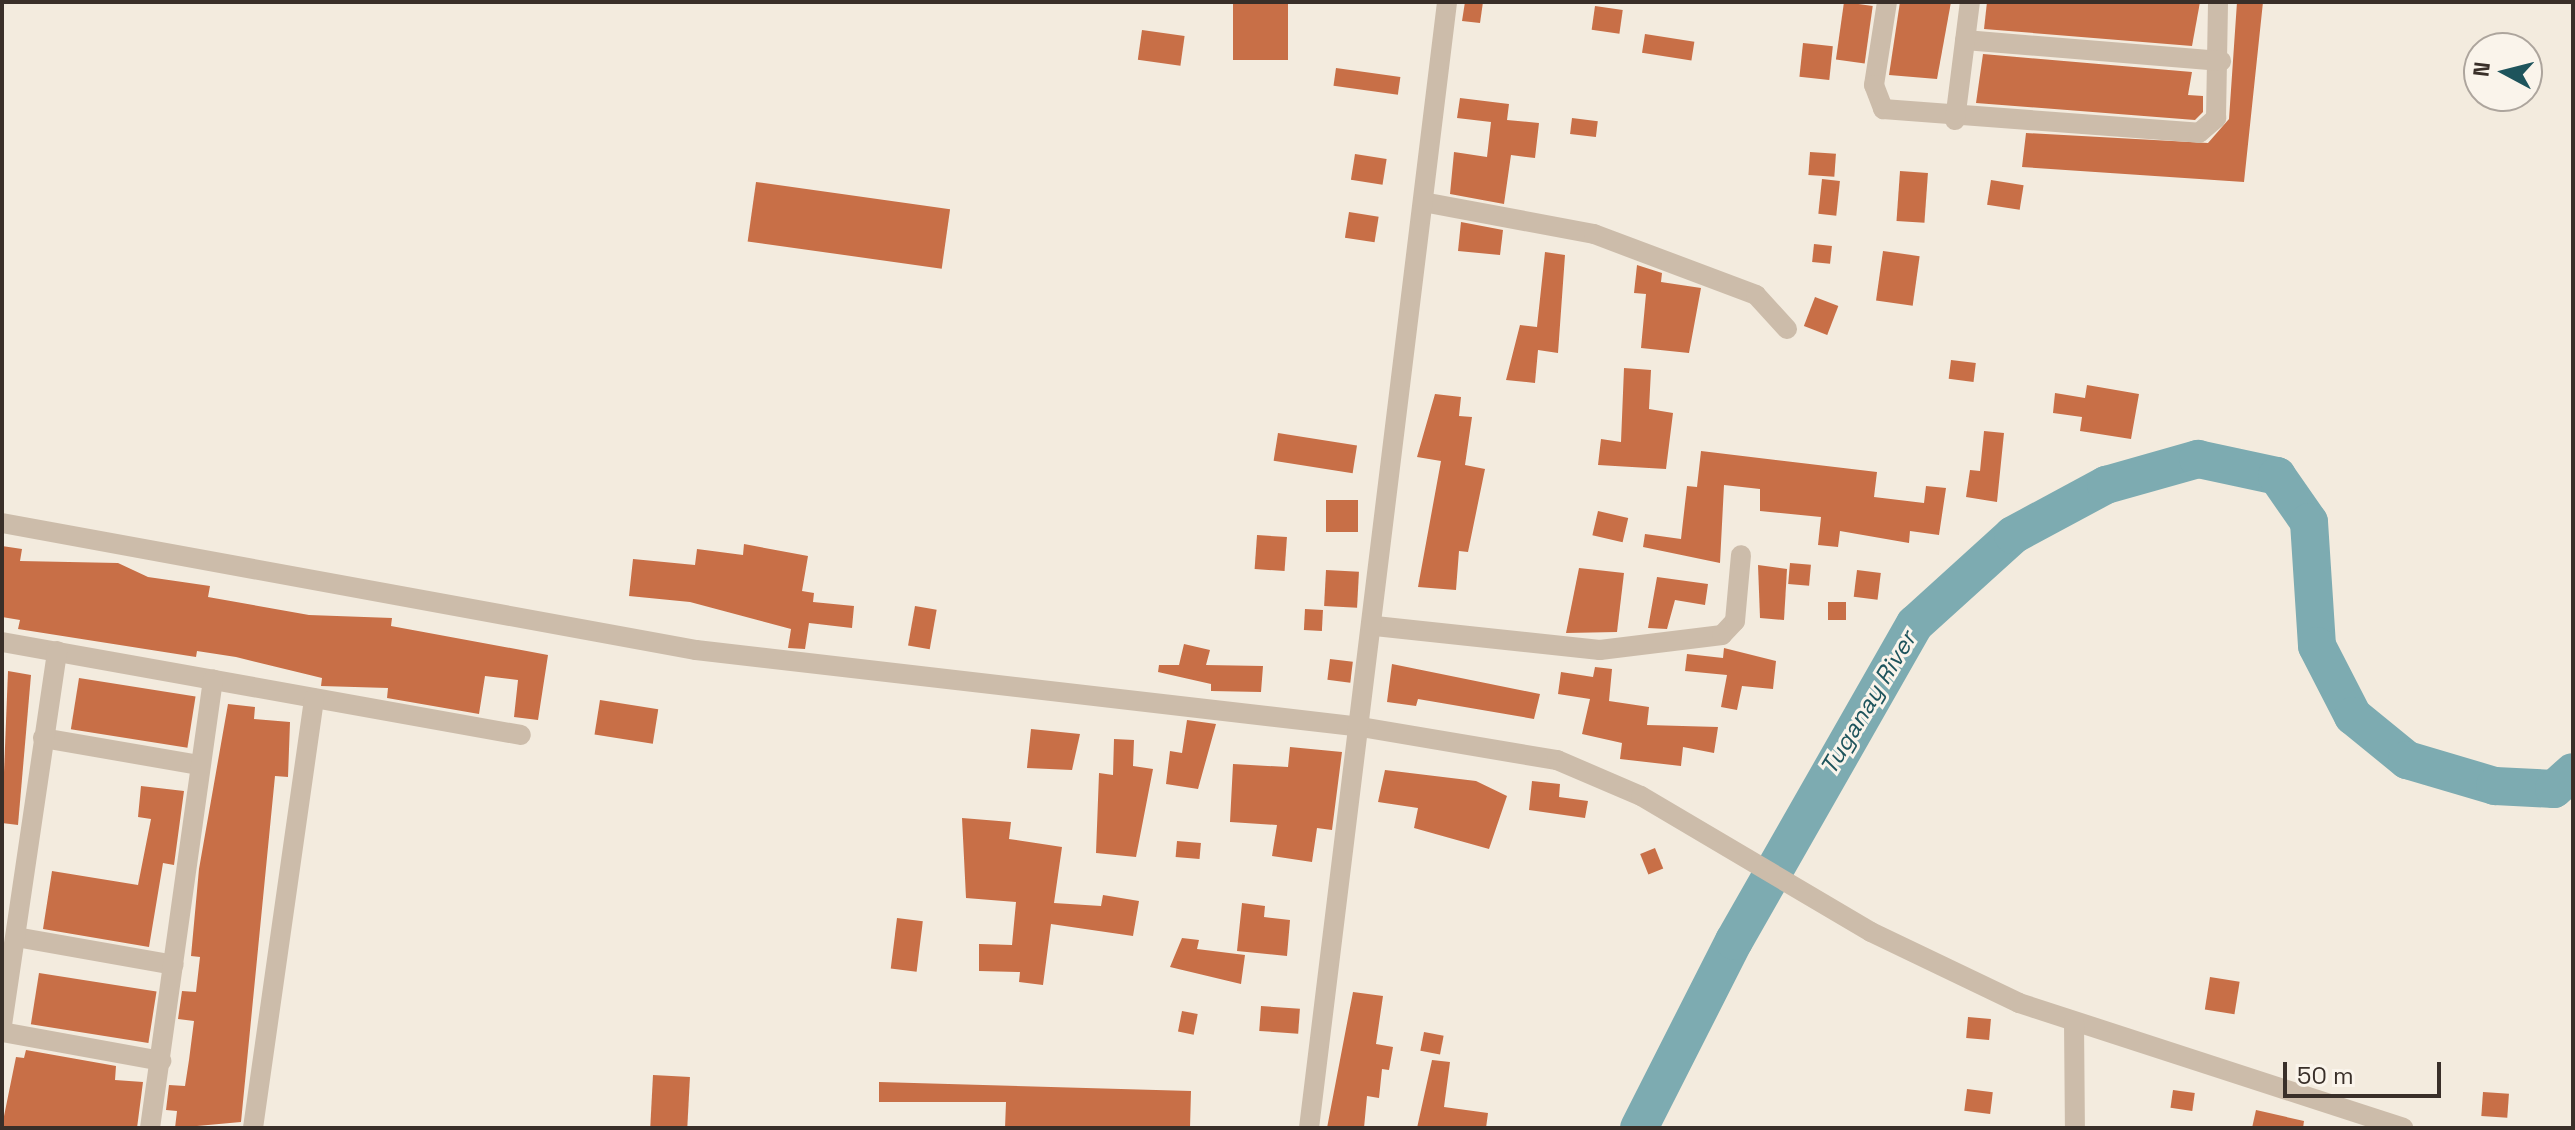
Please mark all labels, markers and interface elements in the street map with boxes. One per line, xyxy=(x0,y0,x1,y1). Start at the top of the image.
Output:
north arrow xyxy=(2463,32,2543,112)
text: N xyxy=(2466,60,2496,78)
water label: Tuganay River xyxy=(1814,626,1922,780)
scale bar xyxy=(2287,1046,2445,1096)
text: 50 m xyxy=(2297,1060,2354,1091)

